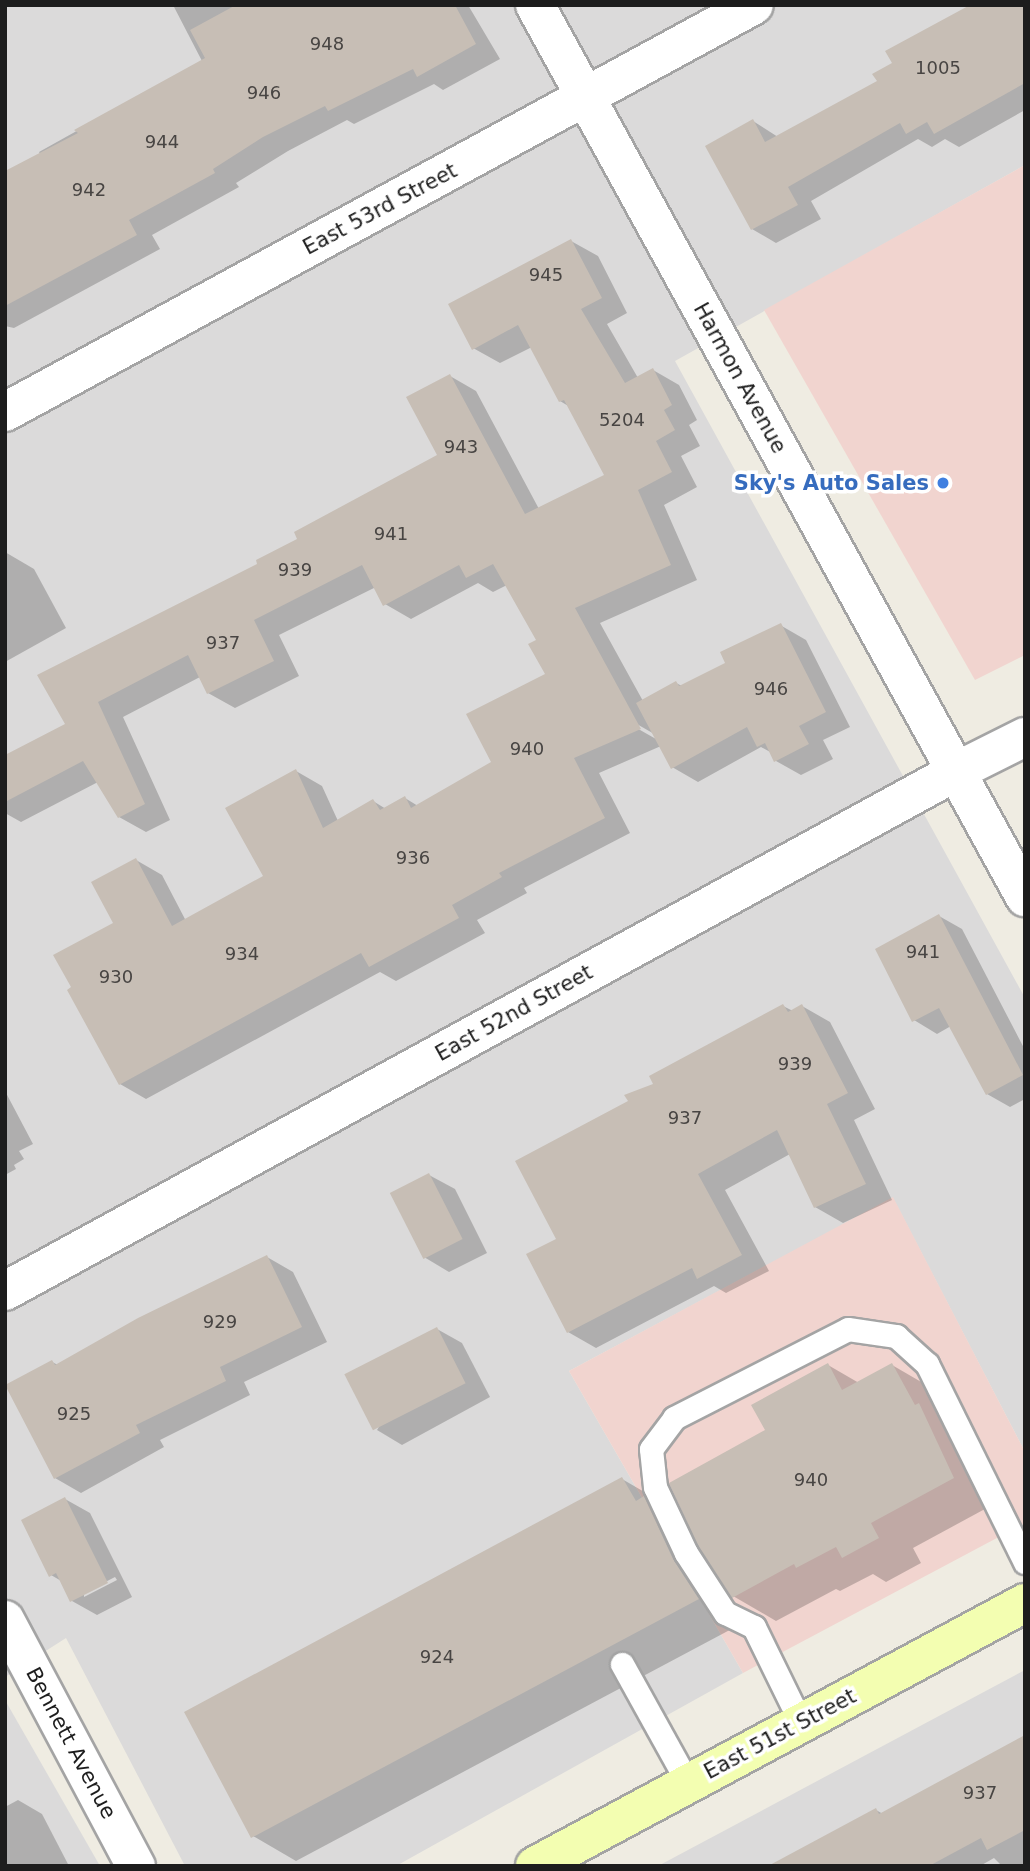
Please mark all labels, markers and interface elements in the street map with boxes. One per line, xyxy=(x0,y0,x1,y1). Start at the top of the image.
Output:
house number: 948 xyxy=(310,33,344,55)
house number: 1005 xyxy=(915,57,961,79)
house number: 946 xyxy=(247,82,281,104)
house number: 944 xyxy=(145,131,179,153)
street label: East 53rd Street xyxy=(299,158,461,260)
house number: 942 xyxy=(72,179,106,201)
house number: 945 xyxy=(529,264,563,286)
street label: Harmon Avenue xyxy=(688,298,792,458)
house number: 5204 xyxy=(599,409,645,431)
house number: 943 xyxy=(444,436,478,458)
place label: Sky's Auto Sales xyxy=(734,470,929,496)
marker: Sky's Auto Sales xyxy=(935,475,951,491)
house number: 941 xyxy=(374,523,408,545)
house number: 939 xyxy=(278,559,312,581)
house number: 937 xyxy=(206,632,240,654)
house number: 946 xyxy=(754,678,788,700)
house number: 940 xyxy=(510,738,544,760)
house number: 936 xyxy=(396,847,430,869)
house number: 941 xyxy=(906,941,940,963)
house number: 934 xyxy=(225,943,259,965)
street label: East 52nd Street xyxy=(431,959,597,1067)
house number: 930 xyxy=(99,966,133,988)
house number: 939 xyxy=(778,1053,812,1075)
house number: 937 xyxy=(668,1107,702,1129)
house number: 929 xyxy=(203,1311,237,1333)
house number: 925 xyxy=(57,1403,91,1425)
house number: 940 xyxy=(794,1469,828,1491)
house number: 924 xyxy=(420,1646,454,1668)
street label: Bennett Avenue xyxy=(20,1663,122,1823)
street label: East 51st Street xyxy=(700,1683,860,1785)
house number: 937 xyxy=(963,1782,997,1804)

